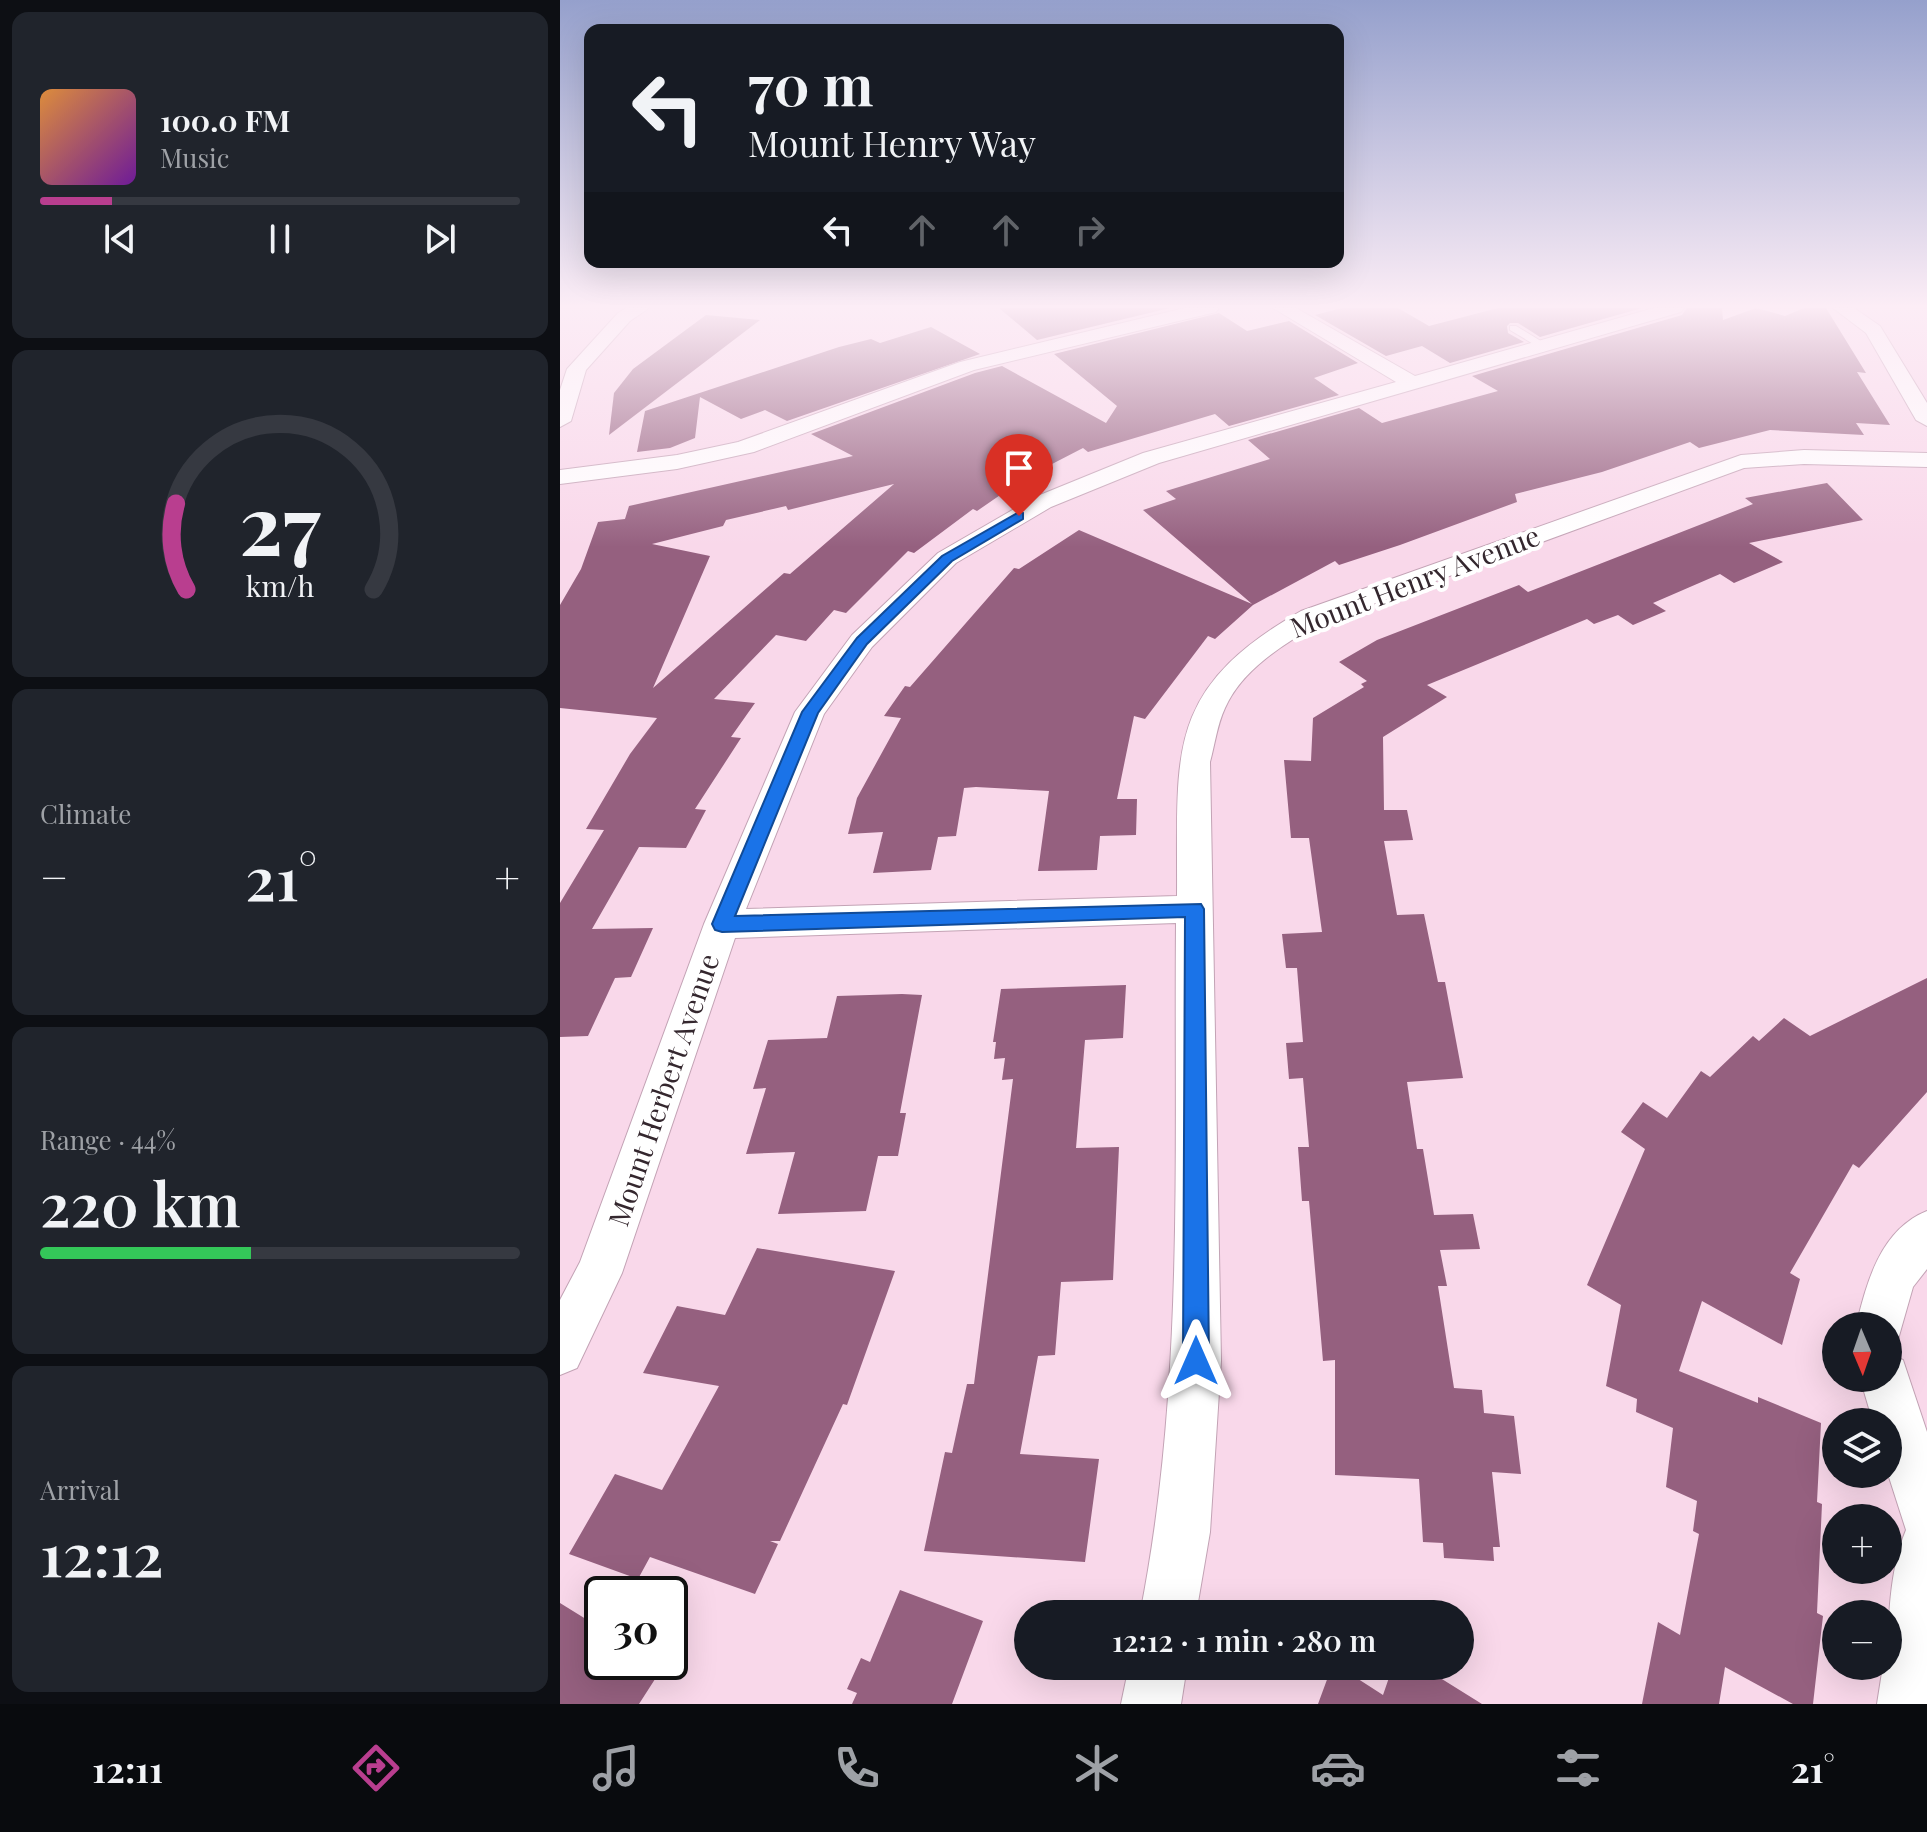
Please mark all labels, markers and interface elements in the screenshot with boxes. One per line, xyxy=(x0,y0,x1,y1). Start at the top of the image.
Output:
text: 70 m xyxy=(748,46,873,121)
icon: left xyxy=(616,56,720,160)
text: 100.0 FM xyxy=(160,100,290,140)
text: Mount Henry Way xyxy=(748,118,1036,166)
text: Music xyxy=(160,140,229,175)
icon: left xyxy=(816,208,860,252)
icon: ahead xyxy=(900,208,944,252)
icon: ahead xyxy=(984,208,1028,252)
icon: right xyxy=(1068,208,1112,252)
icon: previous xyxy=(98,217,142,261)
icon: pause xyxy=(258,217,302,261)
icon: next xyxy=(418,217,462,261)
pin xyxy=(985,434,1053,516)
icon: arrive xyxy=(997,446,1041,490)
text: 27 xyxy=(239,465,321,576)
street label: Mount Henry Avenue xyxy=(1284,516,1545,645)
text: km/h xyxy=(246,566,314,604)
text: Climate xyxy=(40,796,131,831)
text: 21° xyxy=(245,836,317,916)
text: − xyxy=(40,846,68,905)
text: + xyxy=(494,846,520,905)
street label: Mount Herbert Avenue xyxy=(599,948,727,1231)
text: Range · 44% xyxy=(40,1122,176,1157)
text: 220 km xyxy=(40,1162,241,1242)
north arrow xyxy=(1822,1312,1902,1392)
map controls xyxy=(1822,1312,1902,1680)
position arrow xyxy=(1154,1319,1238,1403)
button: layers xyxy=(1822,1408,1902,1488)
text: Arrival xyxy=(40,1472,120,1507)
button: + xyxy=(1822,1504,1902,1584)
text: 12:12 xyxy=(40,1512,163,1592)
speed limit sign: 30 xyxy=(584,1576,688,1680)
button: − xyxy=(1822,1600,1902,1680)
text: 12:12 · 1 min · 280 m xyxy=(1112,1620,1376,1660)
icon: directions xyxy=(348,1740,404,1796)
icon: music xyxy=(588,1740,644,1796)
icon: phone xyxy=(829,1740,885,1796)
icon: climate xyxy=(1069,1740,1125,1796)
icon: car xyxy=(1310,1740,1366,1796)
icon: filters xyxy=(1550,1740,1606,1796)
text: 12:11 xyxy=(92,1744,163,1792)
text: 21° xyxy=(1791,1744,1835,1792)

